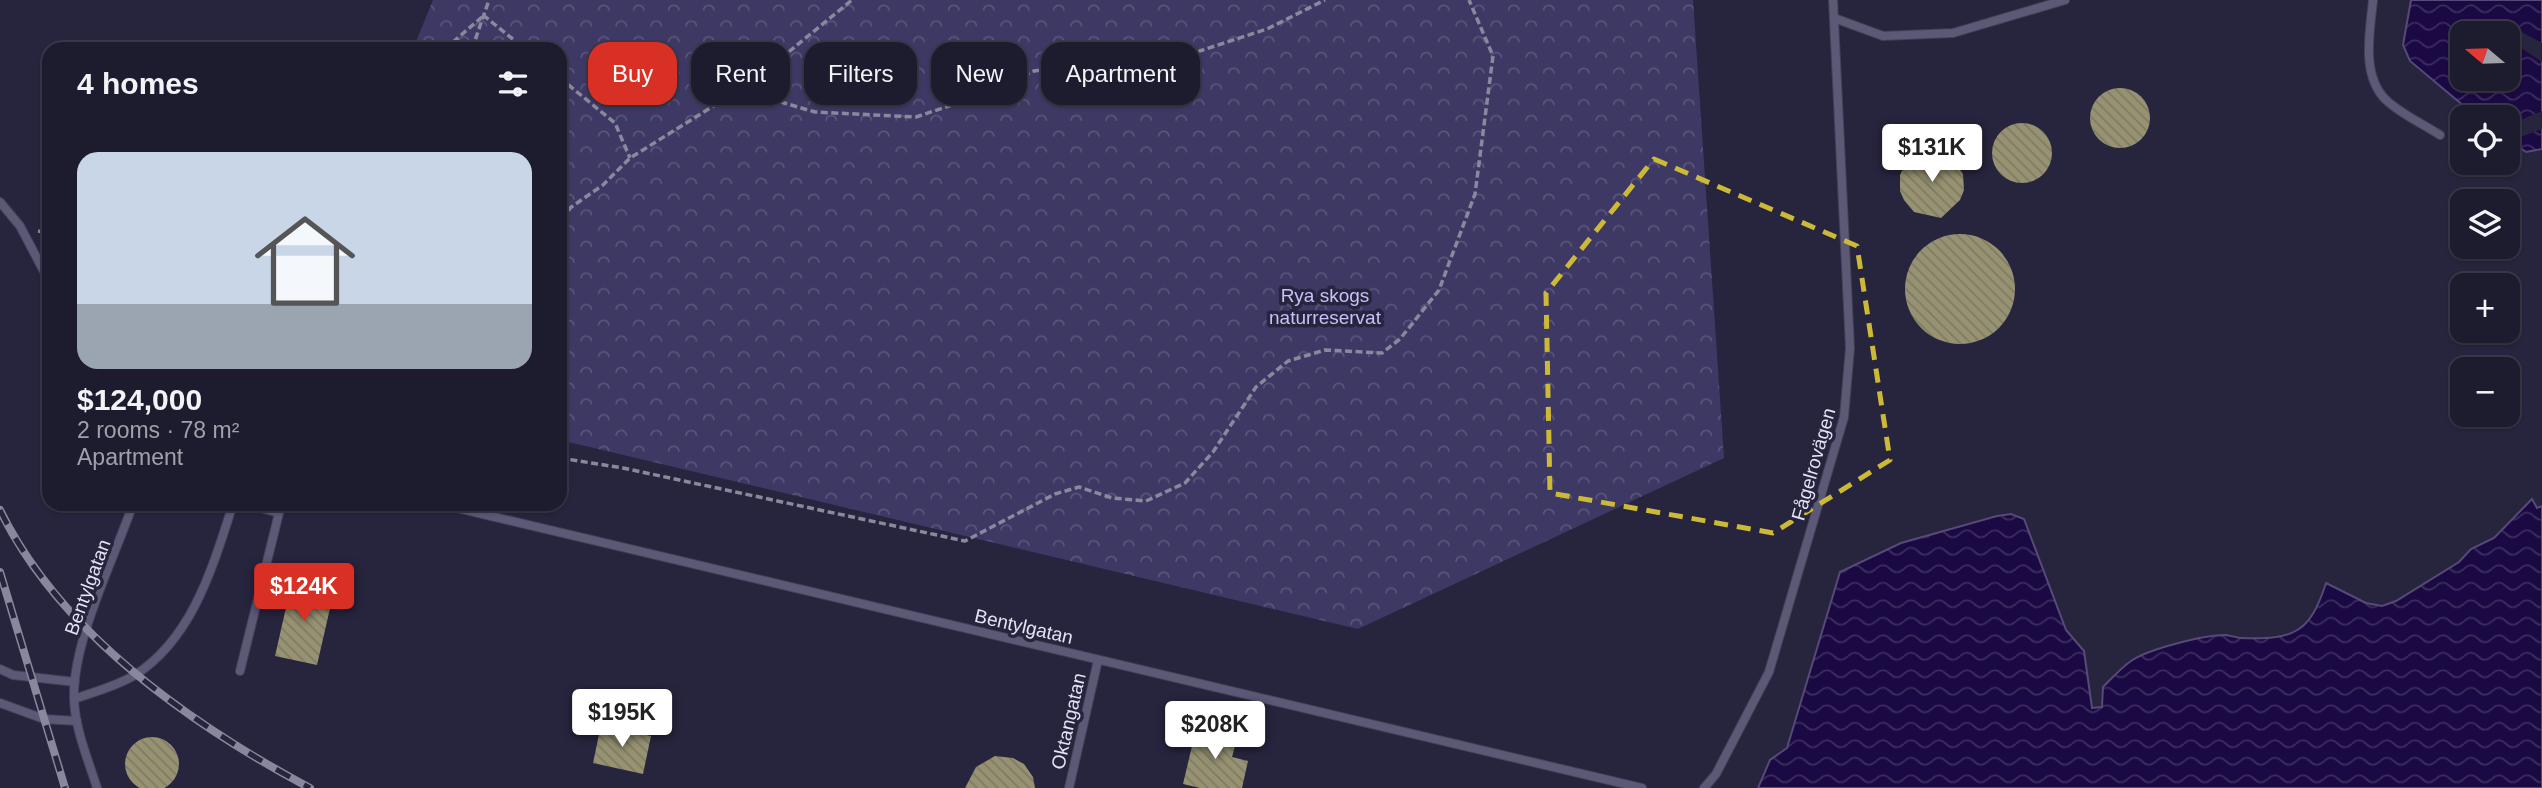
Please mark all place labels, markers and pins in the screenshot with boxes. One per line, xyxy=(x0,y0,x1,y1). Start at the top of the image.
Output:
pin: $131K xyxy=(1883,124,1981,184)
pin: $124K xyxy=(255,564,353,623)
pin: $195K xyxy=(573,690,671,749)
pin: $208K xyxy=(1166,702,1264,761)

